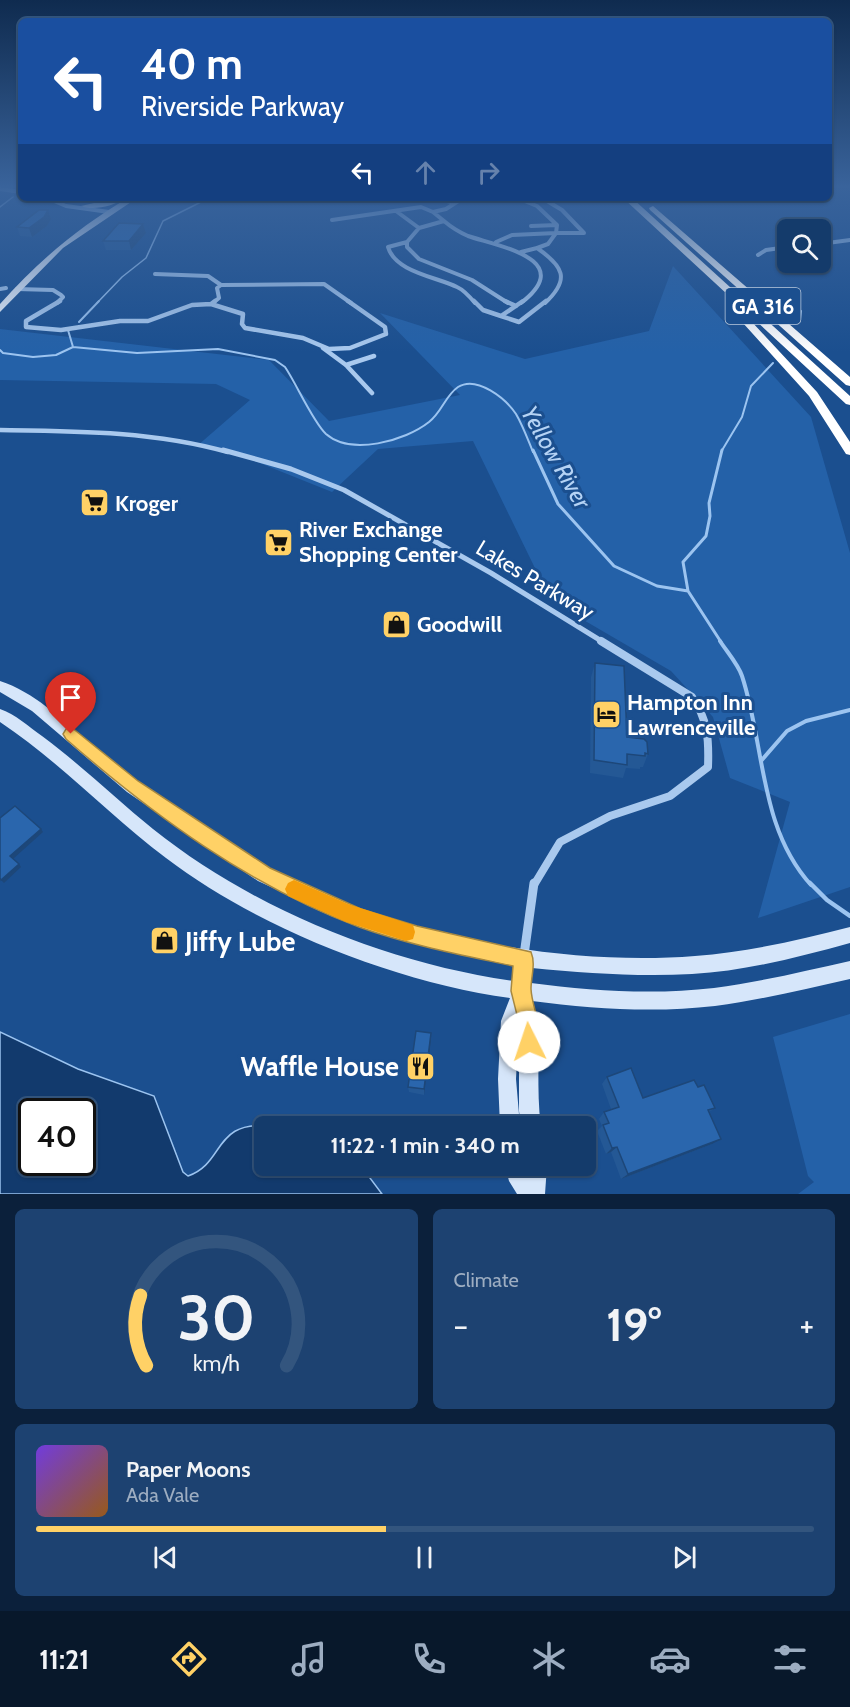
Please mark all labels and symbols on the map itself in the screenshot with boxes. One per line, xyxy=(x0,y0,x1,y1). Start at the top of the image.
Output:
road number: GA 316 xyxy=(726,288,801,324)
water label: Yellow River xyxy=(515,400,598,515)
supermarket icon: Kroger xyxy=(78,487,110,519)
place label: Kroger xyxy=(115,490,179,517)
place label: River Exchange Shopping Center xyxy=(299,516,458,568)
supermarket icon: River Exchange Shopping Center xyxy=(262,526,294,558)
street label: Lakes Parkway xyxy=(471,534,599,626)
shop icon: Goodwill xyxy=(380,608,412,640)
place label: Goodwill xyxy=(417,611,502,638)
pin xyxy=(45,672,96,734)
place label: Hampton Inn Lawrenceville xyxy=(627,689,755,741)
hotel icon: Hampton Inn Lawrenceville xyxy=(590,699,622,731)
shop icon: Jiffy Lube xyxy=(148,925,180,957)
place label: Jiffy Lube xyxy=(184,925,295,958)
position arrow xyxy=(497,1010,561,1074)
place label: Waffle House xyxy=(240,1050,399,1083)
restaurant icon: Waffle House xyxy=(404,1050,436,1082)
speed limit sign: 40 xyxy=(18,1098,96,1176)

